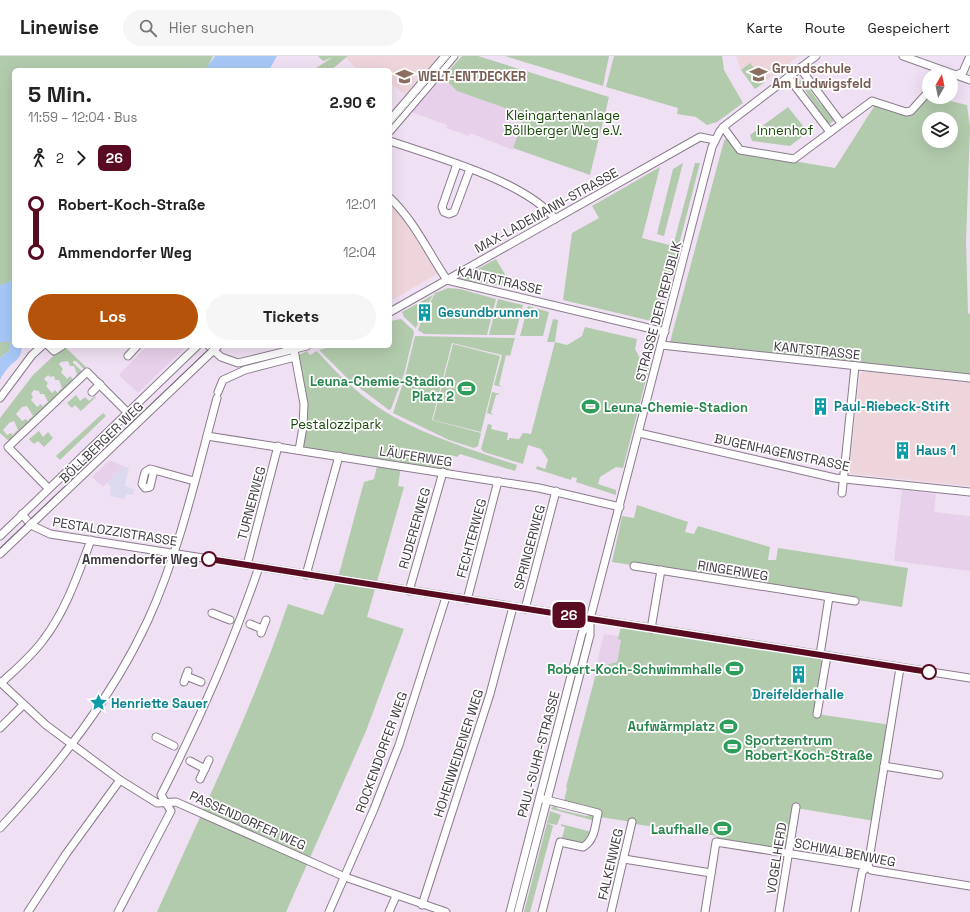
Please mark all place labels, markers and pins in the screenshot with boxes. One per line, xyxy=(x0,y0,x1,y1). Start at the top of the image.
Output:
place label: Grundschule Am Ludwigsfeld xyxy=(772,60,871,92)
school or university icon: Grundschule Am Ludwigsfeld xyxy=(749,65,769,85)
school or university icon: WELT-ENTDECKER xyxy=(395,66,415,86)
place label: WELT-ENTDECKER xyxy=(418,68,526,85)
building icon: Gesundbrunnen xyxy=(415,302,435,322)
place label: Gesundbrunnen xyxy=(438,304,538,321)
place label: Leuna-Chemie-Stadion Platz 2 xyxy=(310,373,454,405)
sports icon: Leuna-Chemie-Stadion Platz 2 xyxy=(457,378,477,398)
building icon: Paul-Riebeck-Stift xyxy=(811,396,831,416)
sports icon: Leuna-Chemie-Stadion xyxy=(581,397,601,417)
place label: Paul-Riebeck-Stift xyxy=(834,398,950,415)
place label: Leuna-Chemie-Stadion xyxy=(604,399,748,416)
building icon: Haus 1 xyxy=(893,440,913,460)
place label: Haus 1 xyxy=(916,442,956,459)
place label: Ammendorfer Weg xyxy=(82,551,198,568)
marker: Ammendorfer Weg xyxy=(201,551,217,567)
sports icon: Robert-Koch-Schwimmhalle xyxy=(725,659,745,679)
place label: Robert-Koch-Schwimmhalle xyxy=(547,661,722,678)
unlabelled marker xyxy=(921,664,937,680)
building icon: Dreifelderhalle xyxy=(788,665,808,685)
place label: Dreifelderhalle xyxy=(752,686,844,703)
place icon: Henriette Sauer xyxy=(88,693,108,713)
place label: Henriette Sauer xyxy=(111,695,208,712)
sports icon: Aufwärmplatz xyxy=(718,716,738,736)
place label: Aufwärmplatz xyxy=(628,718,715,735)
place label: Sportzentrum Robert-Koch-Straße xyxy=(745,732,873,764)
sports icon: Sportzentrum Robert-Koch-Straße xyxy=(722,737,742,757)
sports icon: Laufhalle xyxy=(712,819,732,839)
place label: Laufhalle xyxy=(651,821,709,838)

